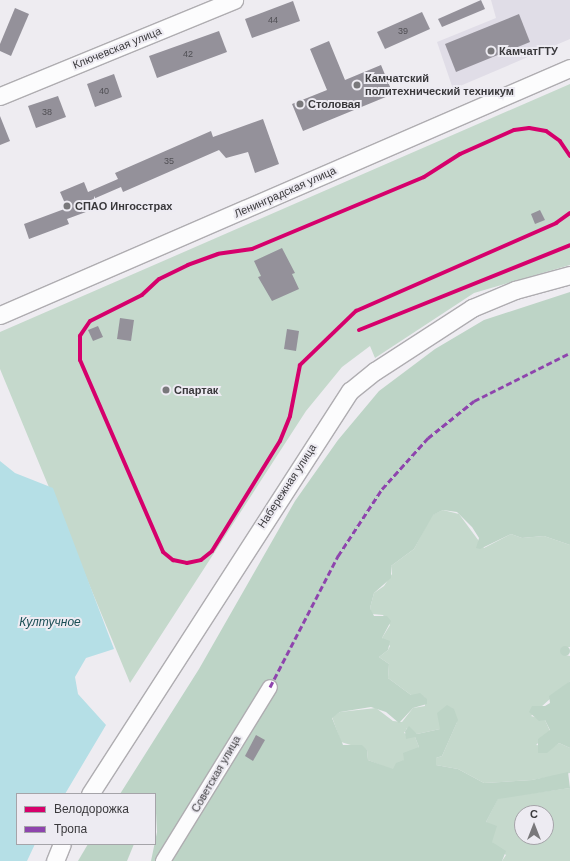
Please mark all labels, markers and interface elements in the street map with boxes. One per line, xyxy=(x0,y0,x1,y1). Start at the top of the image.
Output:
house number: 44 xyxy=(268,15,278,25)
street label: Ключевская улица xyxy=(71,24,163,72)
house number: 39 xyxy=(398,26,408,36)
place label: КамчатГТУ xyxy=(499,44,558,58)
marker: КамчатГТУ xyxy=(486,46,496,56)
house number: 42 xyxy=(183,49,193,59)
place label: Камчатский политехнический техникум xyxy=(365,72,514,98)
marker: Камчатский политехнический техникум xyxy=(352,80,362,90)
house number: 40 xyxy=(99,86,109,96)
place label: Столовая xyxy=(308,97,360,111)
marker: Столовая xyxy=(295,99,305,109)
house number: 38 xyxy=(42,107,52,117)
house number: 35 xyxy=(164,156,174,166)
street label: Ленинградская улица xyxy=(232,164,338,220)
place label: СПАО Ингосстрах xyxy=(75,199,172,213)
marker: СПАО Ингосстрах xyxy=(62,201,72,211)
place label: Спартак xyxy=(174,383,218,397)
marker: Спартак xyxy=(161,385,171,395)
street label: Набережная улица xyxy=(255,442,319,530)
water label: Култучное xyxy=(19,616,81,630)
street label: Советская улица xyxy=(189,733,243,815)
legend xyxy=(16,793,156,845)
text: Велодорожка xyxy=(54,802,129,816)
north arrow xyxy=(514,805,554,845)
text: С xyxy=(530,808,538,820)
text: Тропа xyxy=(54,822,87,836)

